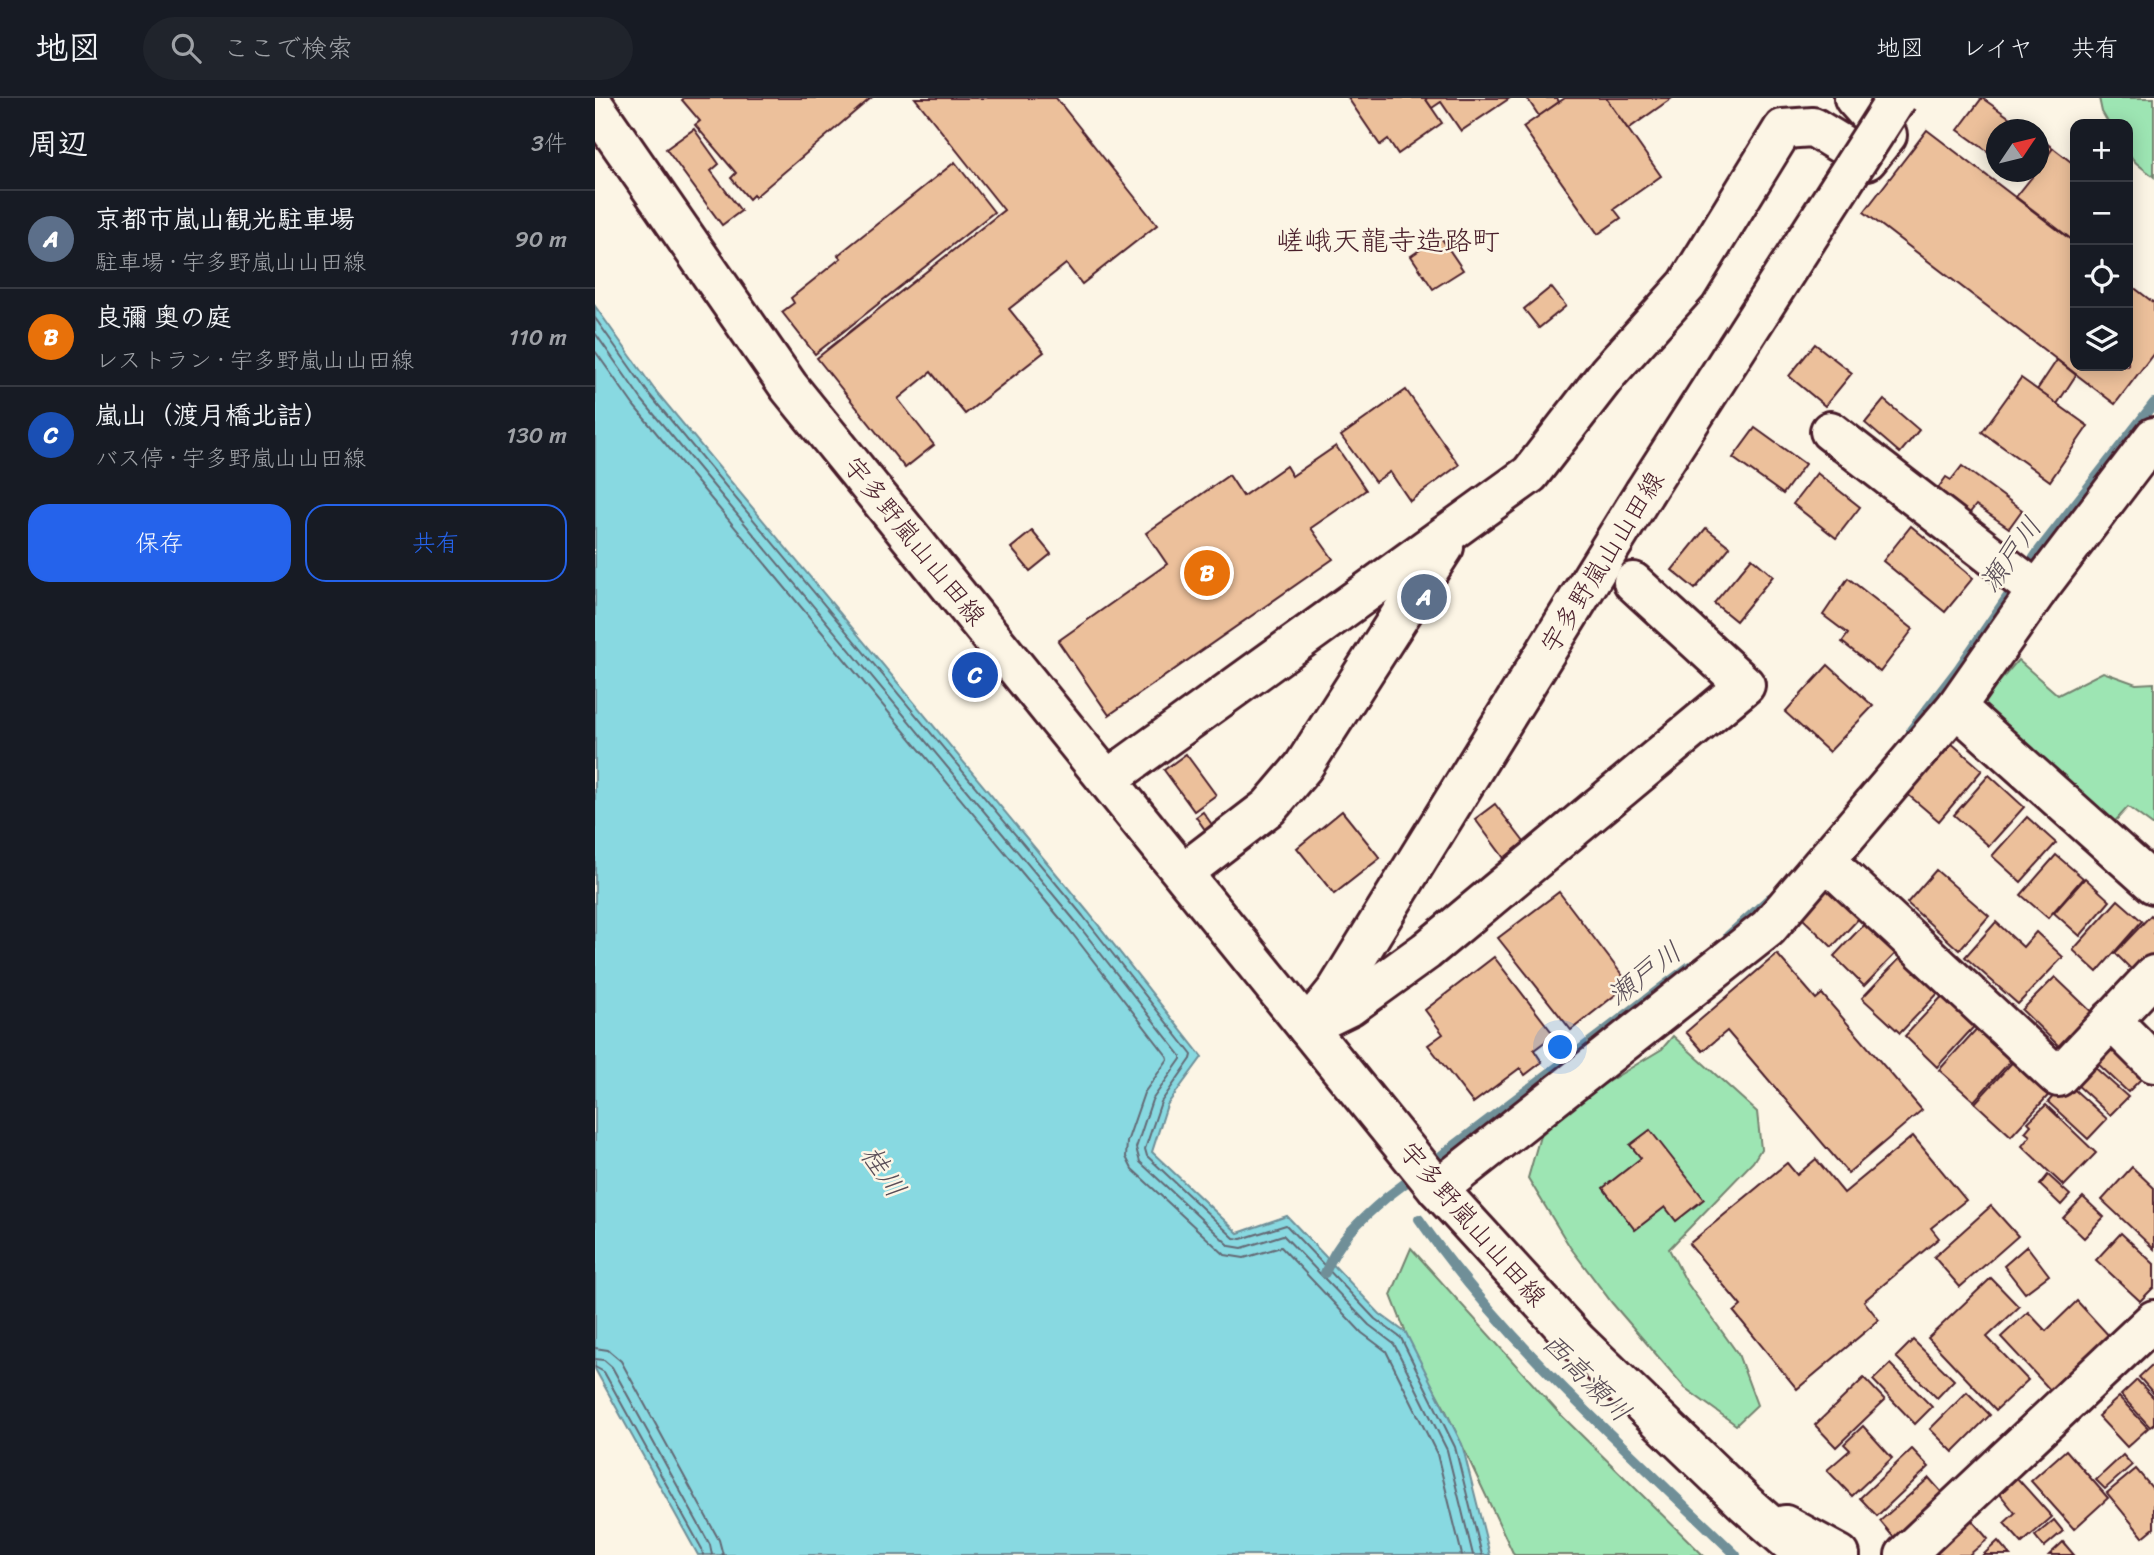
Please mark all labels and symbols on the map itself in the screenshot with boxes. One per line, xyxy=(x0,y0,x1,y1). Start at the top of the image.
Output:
north arrow xyxy=(1986,119,2049,182)
district label: 嵯峨天龍寺造路町 xyxy=(1276,216,1500,265)
street label: 宇多野嵐山山田線 xyxy=(832,446,998,636)
street label: 宇多野嵐山山田線 xyxy=(1527,462,1677,662)
water label: 瀬戸川 xyxy=(1966,506,2055,603)
pin: B xyxy=(1184,547,1230,599)
pin: A xyxy=(1401,571,1447,623)
pin: C xyxy=(952,649,998,701)
water label: 瀬戸川 xyxy=(1596,929,1693,1018)
your location xyxy=(1543,1030,1577,1064)
street label: 宇多野嵐山山田線 xyxy=(1387,1130,1559,1318)
water label: 桂川 xyxy=(848,1134,920,1208)
water label: 西高瀬川 xyxy=(1530,1320,1644,1434)

